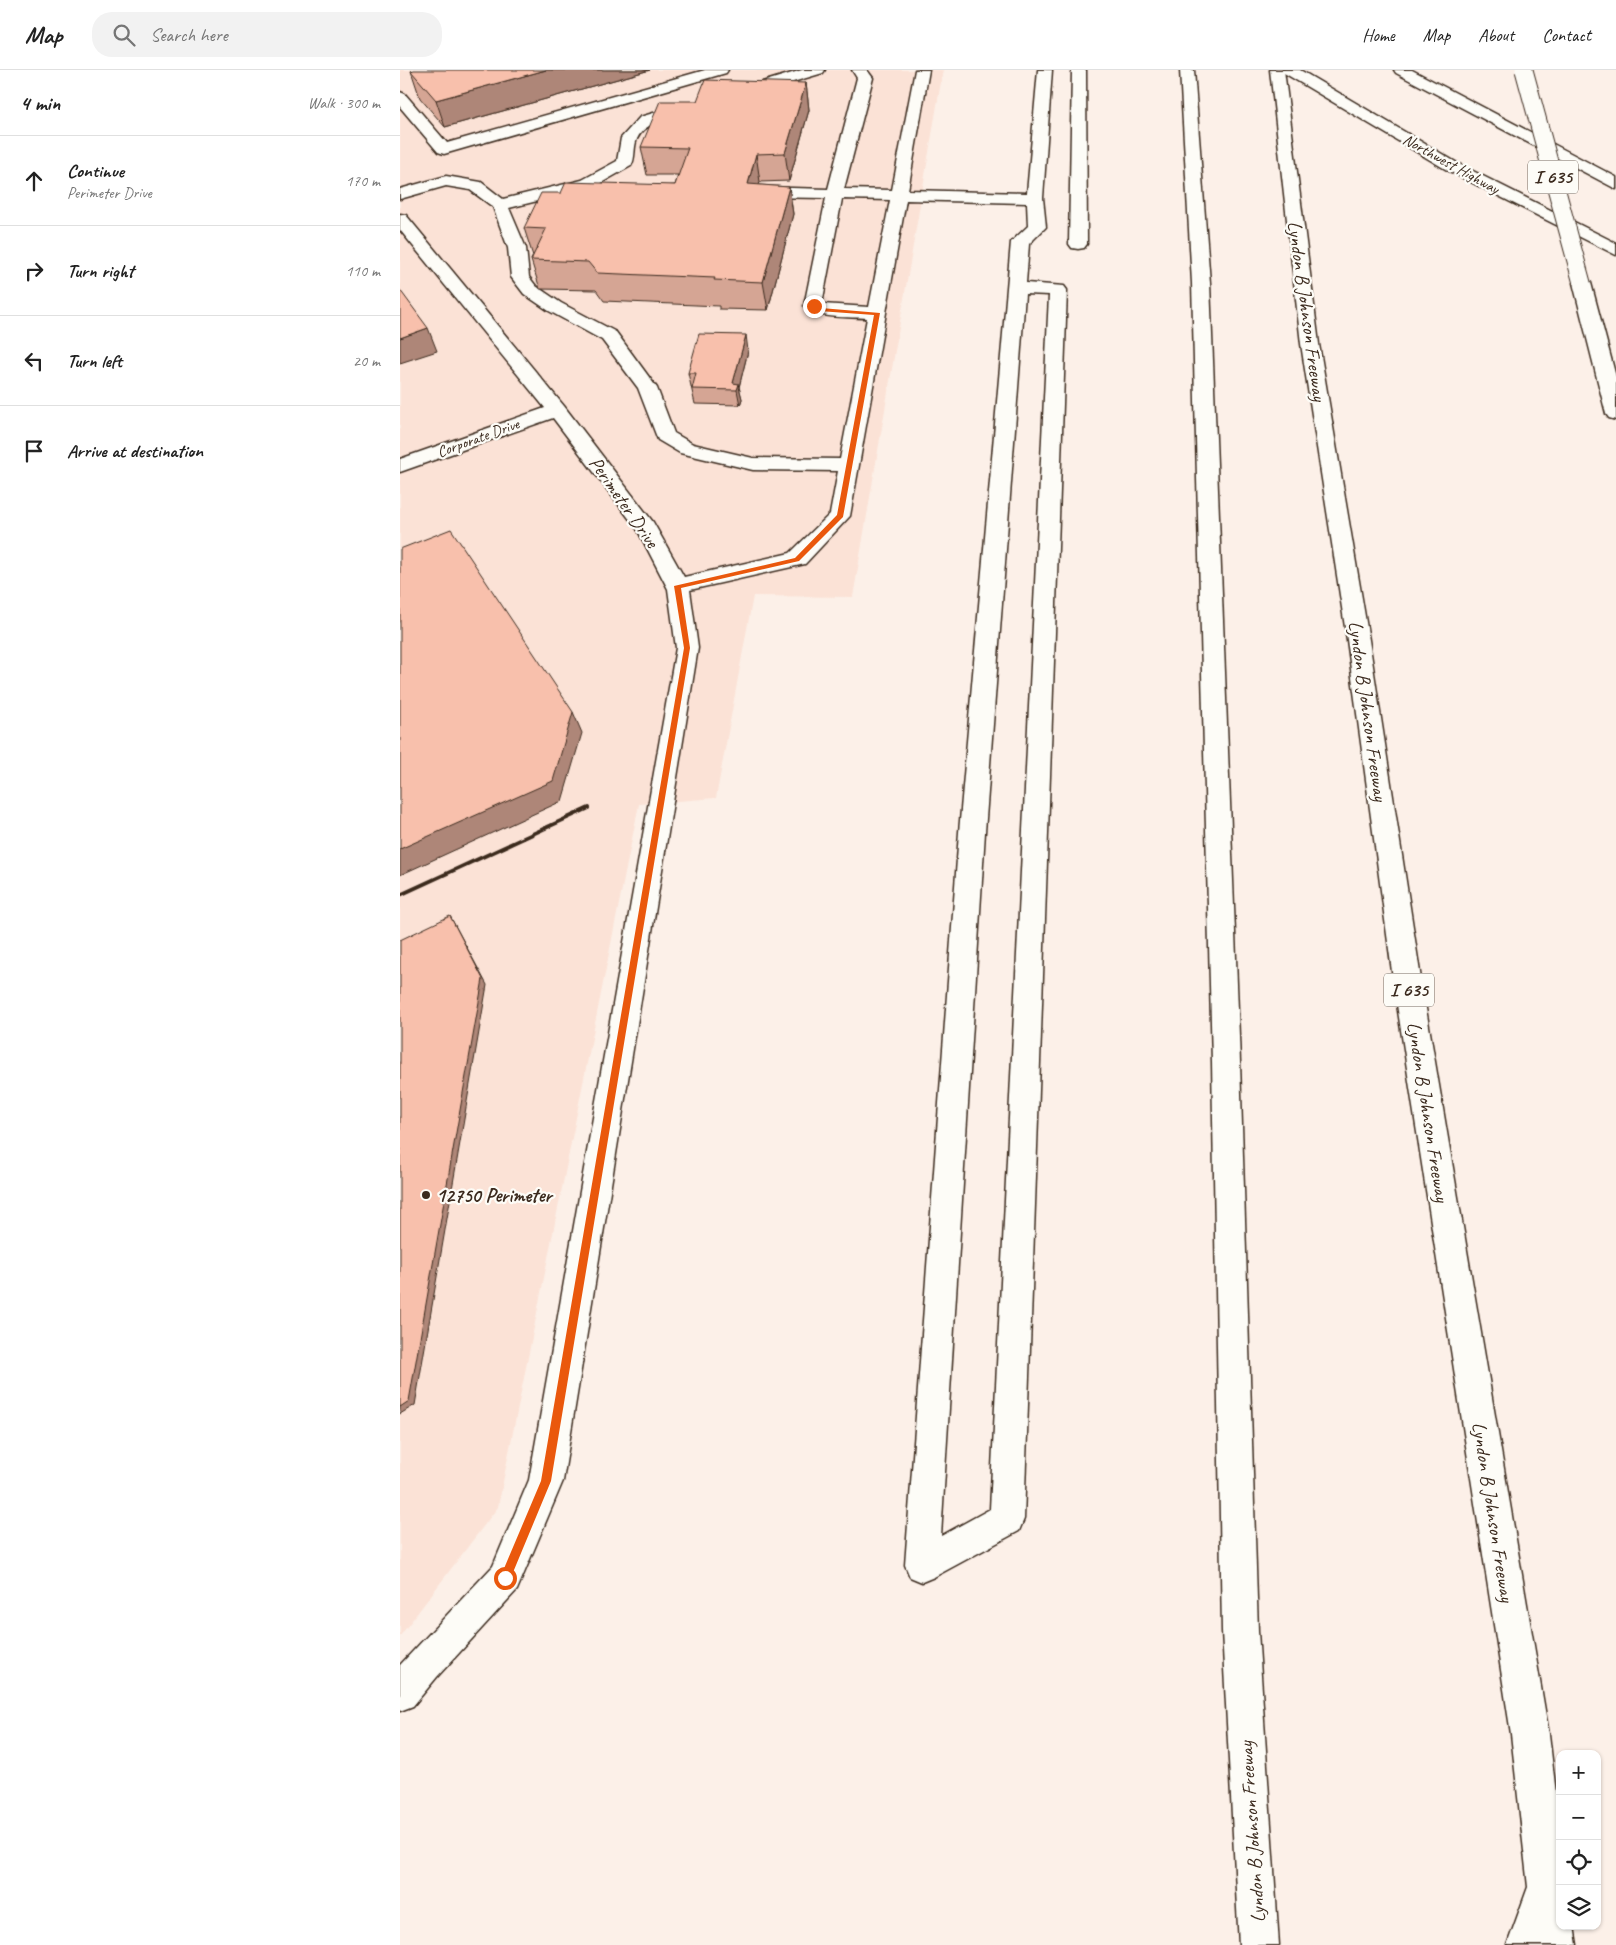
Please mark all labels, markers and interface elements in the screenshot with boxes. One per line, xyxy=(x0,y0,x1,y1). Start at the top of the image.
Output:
search box xyxy=(92,12,442,57)
text: Map xyxy=(25,20,62,50)
icon: search xyxy=(110,21,138,49)
text: Search here xyxy=(150,23,228,47)
text: Home xyxy=(1362,24,1395,46)
text: Map xyxy=(1423,24,1450,46)
text: About xyxy=(1478,24,1514,46)
text: Contact xyxy=(1542,24,1591,46)
text: 4 min xyxy=(20,90,60,116)
text: Walk · 300 m xyxy=(308,93,380,113)
street label: Northwest Highway xyxy=(1399,129,1504,199)
text: Continue xyxy=(67,159,124,183)
road number: I 635 xyxy=(1528,160,1578,194)
icon: ahead xyxy=(20,167,48,195)
text: 170 m xyxy=(346,171,380,191)
text: Perimeter Drive xyxy=(67,183,152,203)
street label: Lyndon B Johnson Freeway xyxy=(1282,219,1332,404)
icon: right xyxy=(20,257,48,285)
text: Turn right xyxy=(67,259,134,283)
text: 110 m xyxy=(346,261,380,281)
route end xyxy=(803,295,826,318)
icon: left xyxy=(20,347,48,375)
text: Turn left xyxy=(67,349,122,373)
text: 20 m xyxy=(353,351,380,371)
street label: Corporate Drive xyxy=(434,413,523,462)
icon: arrive xyxy=(20,437,48,465)
text: Arrive at destination xyxy=(67,439,203,463)
street label: Perimeter Drive xyxy=(583,451,665,554)
street label: Lyndon B Johnson Freeway xyxy=(1343,619,1393,804)
road number: I 635 xyxy=(1384,974,1434,1006)
street label: Lyndon B Johnson Freeway xyxy=(1401,1020,1455,1205)
place label: 12750 Perimeter xyxy=(436,1183,554,1208)
marker: 12750 Perimeter xyxy=(420,1189,432,1201)
street label: Lyndon B Johnson Freeway xyxy=(1466,1420,1520,1605)
route start xyxy=(494,1567,517,1590)
street label: Lyndon B Johnson Freeway xyxy=(1233,1739,1271,1923)
map controls xyxy=(1556,1750,1601,1930)
button: + xyxy=(1556,1750,1601,1795)
button: − xyxy=(1556,1795,1601,1840)
button: locate xyxy=(1556,1840,1601,1885)
button: layers xyxy=(1556,1885,1601,1930)

